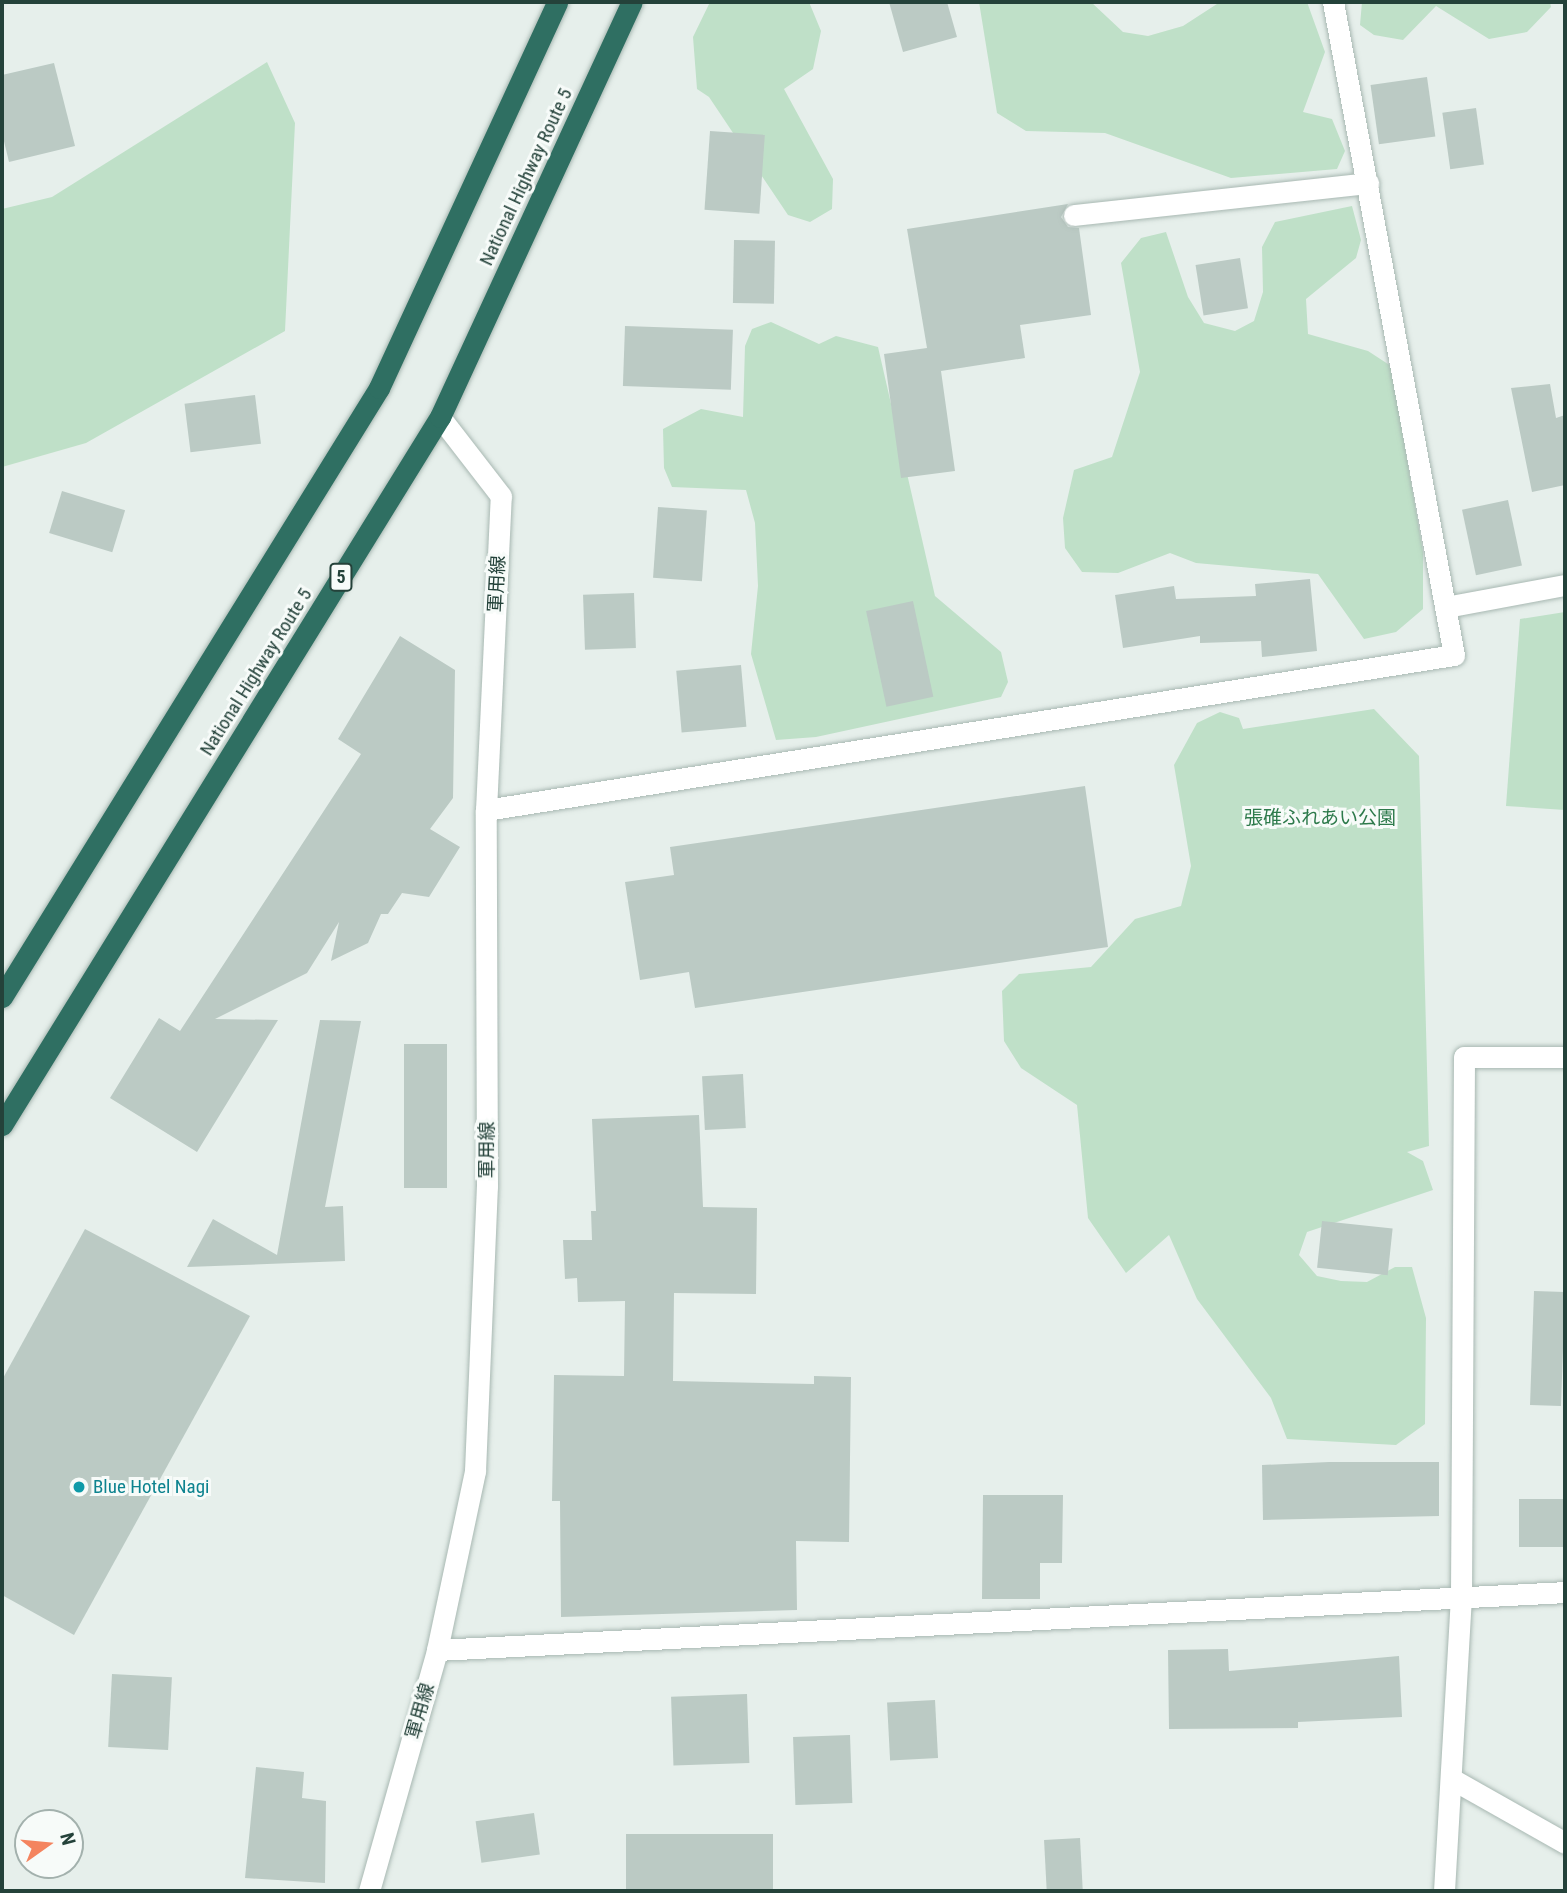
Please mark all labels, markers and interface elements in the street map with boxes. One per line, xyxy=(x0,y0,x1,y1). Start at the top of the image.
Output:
street label: National Highway Route 5 xyxy=(475,85,577,269)
street label: 軍用線 xyxy=(484,555,510,613)
road number: 5 xyxy=(329,562,353,592)
street label: National Highway Route 5 xyxy=(195,584,317,760)
park label: 張碓ふれあい公園 xyxy=(1244,807,1396,829)
street label: 軍用線 xyxy=(476,1122,498,1178)
place label: Blue Hotel Nagi xyxy=(93,1476,209,1498)
marker: Blue Hotel Nagi xyxy=(71,1479,87,1495)
street label: 軍用線 xyxy=(401,1680,439,1742)
north arrow xyxy=(14,1809,84,1879)
text: N xyxy=(55,1830,80,1848)

